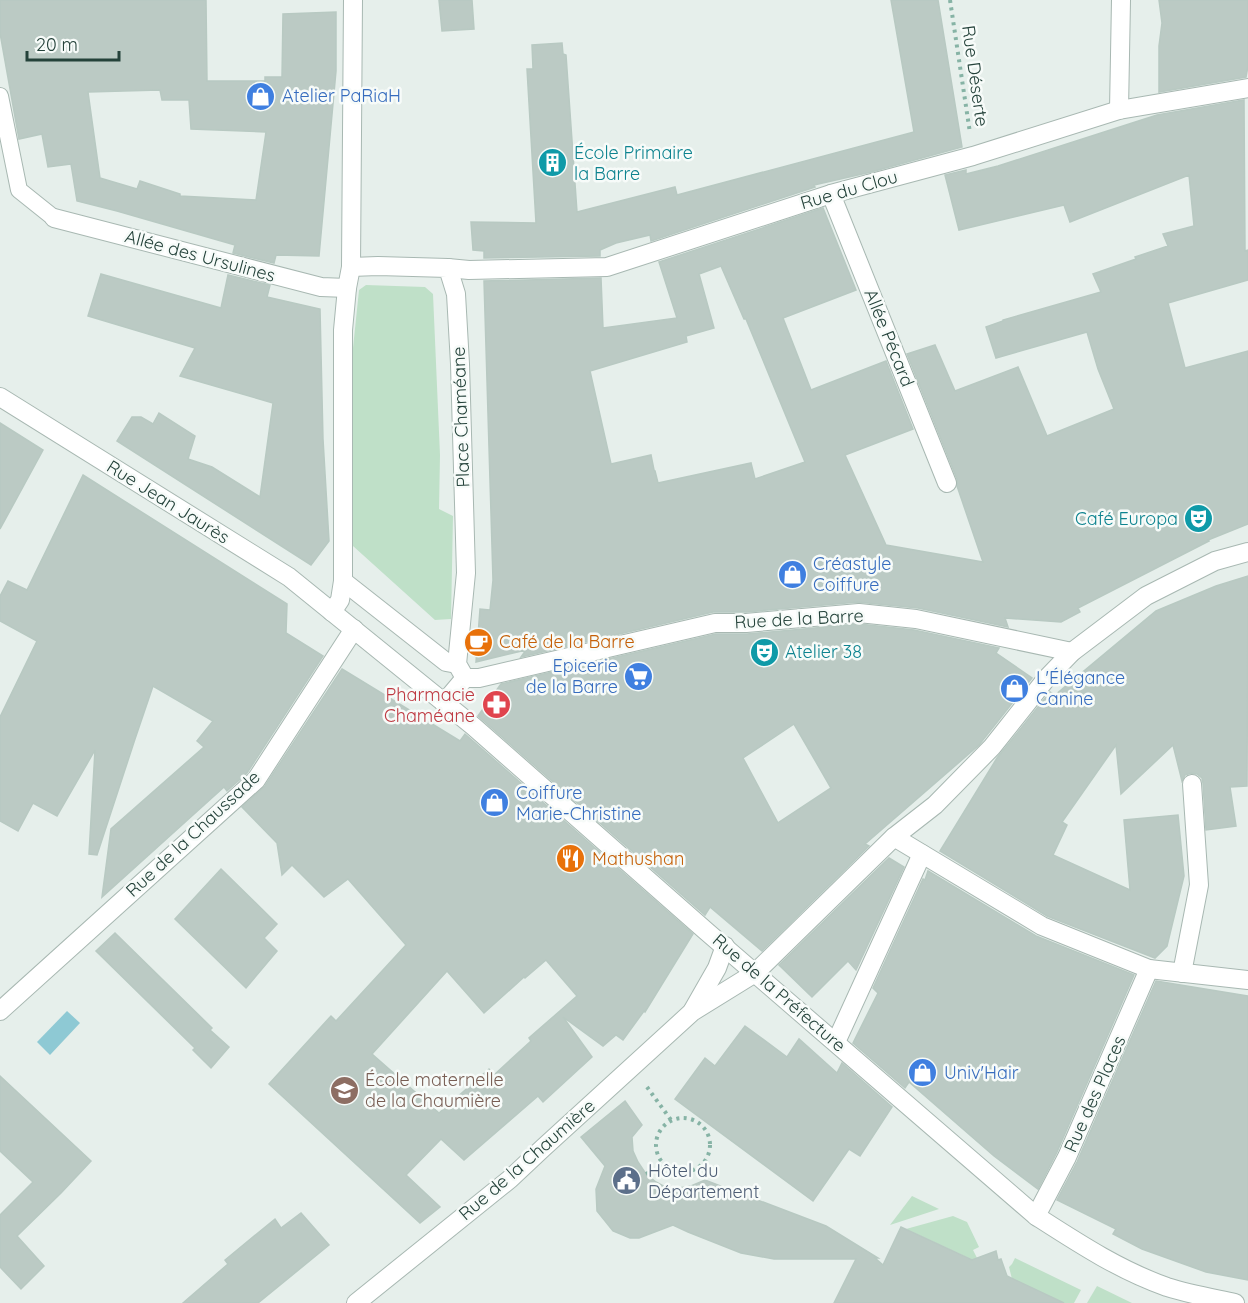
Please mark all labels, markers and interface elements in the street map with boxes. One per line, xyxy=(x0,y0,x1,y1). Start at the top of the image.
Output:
scale bar xyxy=(27,24,118,62)
street label: Rue Déserte xyxy=(957,24,994,128)
text: 20 m xyxy=(36,33,78,56)
shop icon: Atelier PaRiaH xyxy=(245,80,277,112)
place label: Atelier PaRiaH xyxy=(282,84,401,107)
place label: École Primaire la Barre xyxy=(574,141,693,185)
building icon: École Primaire la Barre xyxy=(537,147,569,179)
street label: Rue du Clou xyxy=(797,165,900,214)
street label: Allée des Ursulines xyxy=(122,224,278,287)
street label: Allée Pécard xyxy=(859,286,919,390)
street label: Place Chaméane xyxy=(447,346,474,488)
street label: Rue Jean Jaurès xyxy=(103,455,234,549)
theatre icon: Café Europa xyxy=(1183,503,1215,535)
place label: Café Europa xyxy=(1075,507,1178,530)
place label: Créastyle Coiffure xyxy=(813,552,891,596)
shop icon: Créastyle Coiffure xyxy=(776,558,808,590)
street label: Rue de la Barre xyxy=(734,604,864,633)
cafe icon: Café de la Barre xyxy=(462,626,494,658)
place label: Café de la Barre xyxy=(499,630,635,653)
theatre icon: Atelier 38 xyxy=(748,636,780,668)
place label: Atelier 38 xyxy=(785,640,862,663)
place label: Epicerie de la Barre xyxy=(526,654,618,698)
supermarket icon: Epicerie de la Barre xyxy=(623,660,655,692)
place label: L'Élégance Canine xyxy=(1036,666,1125,710)
shop icon: L'Élégance Canine xyxy=(999,672,1031,704)
place label: Pharmacie Chaméane xyxy=(384,683,475,727)
pharmacy icon: Pharmacie Chaméane xyxy=(480,689,512,721)
street label: Rue de la Chaussade xyxy=(121,766,265,902)
place label: Coiffure Marie-Christine xyxy=(516,781,642,825)
shop icon: Coiffure Marie-Christine xyxy=(479,787,511,819)
restaurant icon: Mathushan xyxy=(555,843,587,875)
place label: Mathushan xyxy=(592,847,684,870)
street label: Rue de la Préfecture xyxy=(708,929,851,1057)
street label: Rue des Places xyxy=(1059,1032,1131,1156)
shop icon: Univ'Hair xyxy=(907,1057,939,1089)
place label: Univ'Hair xyxy=(944,1061,1019,1084)
place label: École maternelle de la Chaumière xyxy=(365,1068,504,1112)
school or university icon: École maternelle de la Chaumière xyxy=(328,1074,360,1106)
street label: Rue de la Chaumière xyxy=(454,1094,600,1225)
place label: Hôtel du Département xyxy=(648,1159,759,1203)
public building icon: Hôtel du Département xyxy=(611,1165,643,1197)

